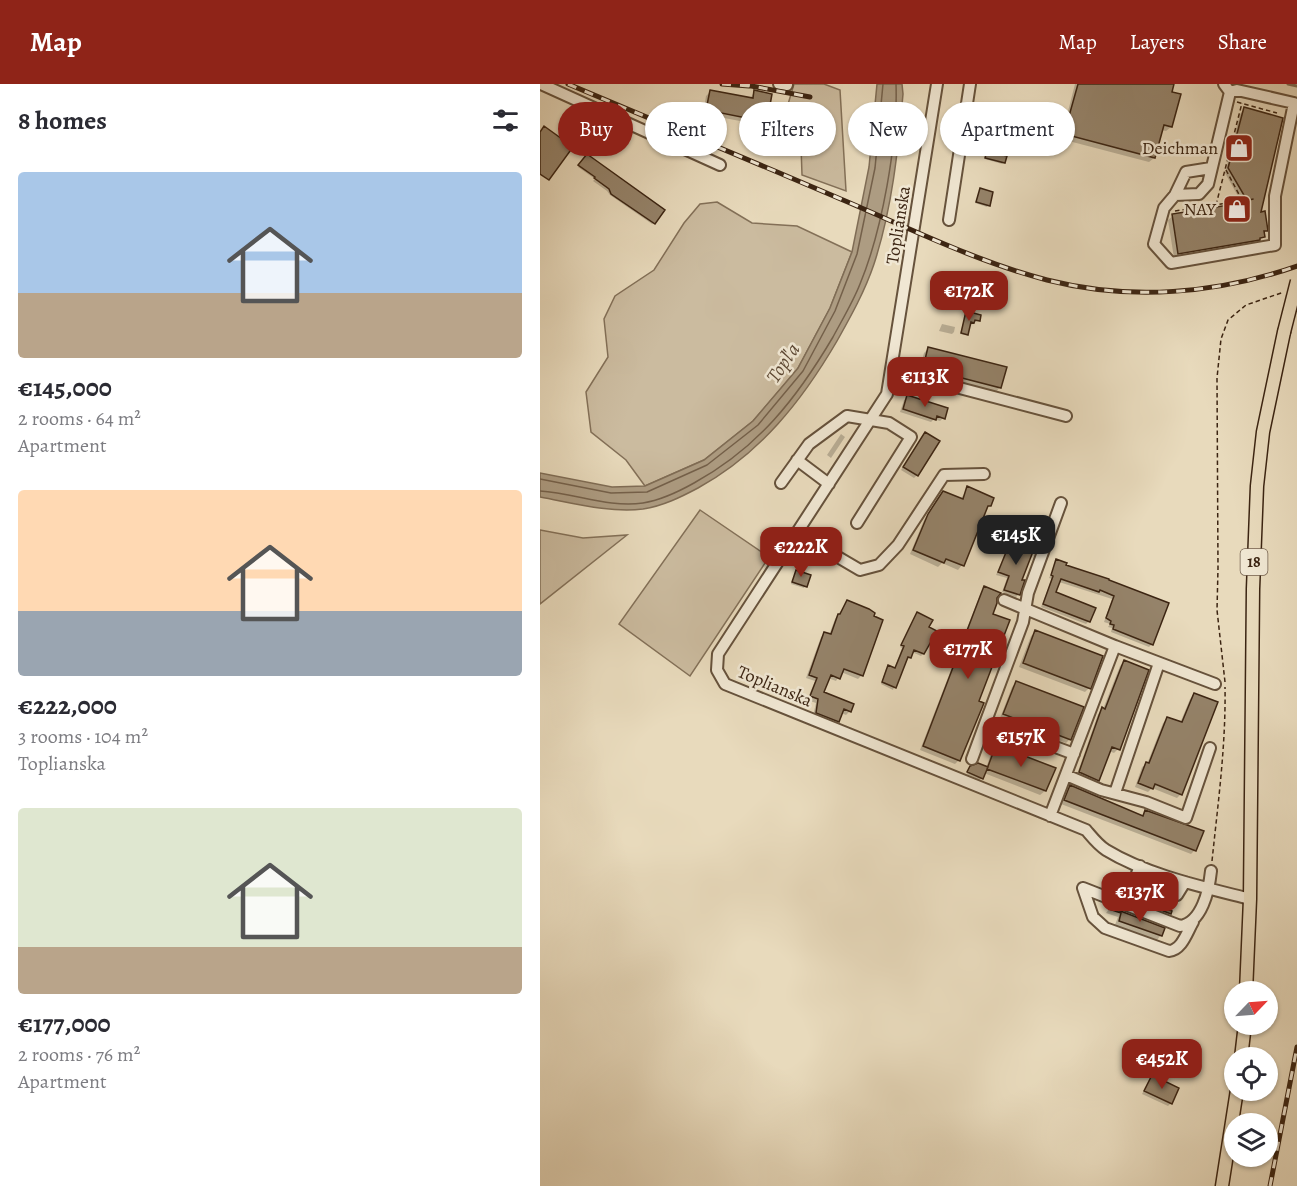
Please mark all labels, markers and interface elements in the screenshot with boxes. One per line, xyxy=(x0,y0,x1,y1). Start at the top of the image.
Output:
text: Map xyxy=(30,23,82,61)
text: Map xyxy=(1058,28,1097,56)
text: Layers xyxy=(1130,28,1185,56)
text: Share xyxy=(1218,28,1267,56)
chip: Buy xyxy=(558,102,633,156)
chip: Rent xyxy=(645,102,727,156)
chip: Filters xyxy=(739,102,836,156)
chip: New xyxy=(848,102,928,156)
chip: Apartment xyxy=(940,102,1075,156)
text: 8 homes xyxy=(18,103,107,138)
icon: filters xyxy=(489,104,522,137)
shop icon: Deichman xyxy=(1223,132,1255,164)
place label: Deichman xyxy=(1142,136,1218,160)
street label: Toplianska xyxy=(880,183,916,266)
shop icon: NAY xyxy=(1221,193,1253,225)
place label: NAY xyxy=(1184,197,1217,221)
icon: home xyxy=(216,211,324,319)
pin: €172K xyxy=(927,271,1011,322)
text: €172K xyxy=(944,277,994,304)
water label: Topľa xyxy=(760,338,806,388)
pin: €113K xyxy=(883,357,967,408)
text: €113K xyxy=(901,363,949,390)
text: €145,000 xyxy=(18,370,112,405)
text: 2 rooms · 64 m² xyxy=(18,405,141,432)
text: Apartment xyxy=(18,432,107,459)
pin: €145K xyxy=(974,515,1058,566)
text: €145K xyxy=(991,521,1041,548)
pin: €222K xyxy=(759,527,843,578)
icon: home xyxy=(216,529,324,637)
text: €222K xyxy=(774,533,828,560)
road number: 18 xyxy=(1240,549,1268,575)
pin: €177K xyxy=(926,629,1010,680)
text: €177K xyxy=(944,635,992,662)
street label: Toplianska xyxy=(734,659,817,713)
text: €222,000 xyxy=(18,688,117,723)
pin: €157K xyxy=(979,717,1063,768)
text: 3 rooms · 104 m² xyxy=(18,723,148,750)
text: €157K xyxy=(997,723,1045,750)
text: Toplianska xyxy=(18,750,106,777)
icon: home xyxy=(216,847,324,955)
pin: €137K xyxy=(1098,872,1182,923)
text: €137K xyxy=(1116,878,1164,905)
north arrow xyxy=(1224,981,1278,1035)
map controls xyxy=(1224,981,1278,1167)
text: €177,000 xyxy=(18,1006,111,1041)
pin: €452K xyxy=(1120,1039,1204,1090)
text: 2 rooms · 76 m² xyxy=(18,1041,140,1068)
text: €452K xyxy=(1136,1045,1188,1072)
button: locate xyxy=(1224,1047,1278,1101)
text: Apartment xyxy=(18,1068,107,1095)
button: layers xyxy=(1224,1113,1278,1167)

